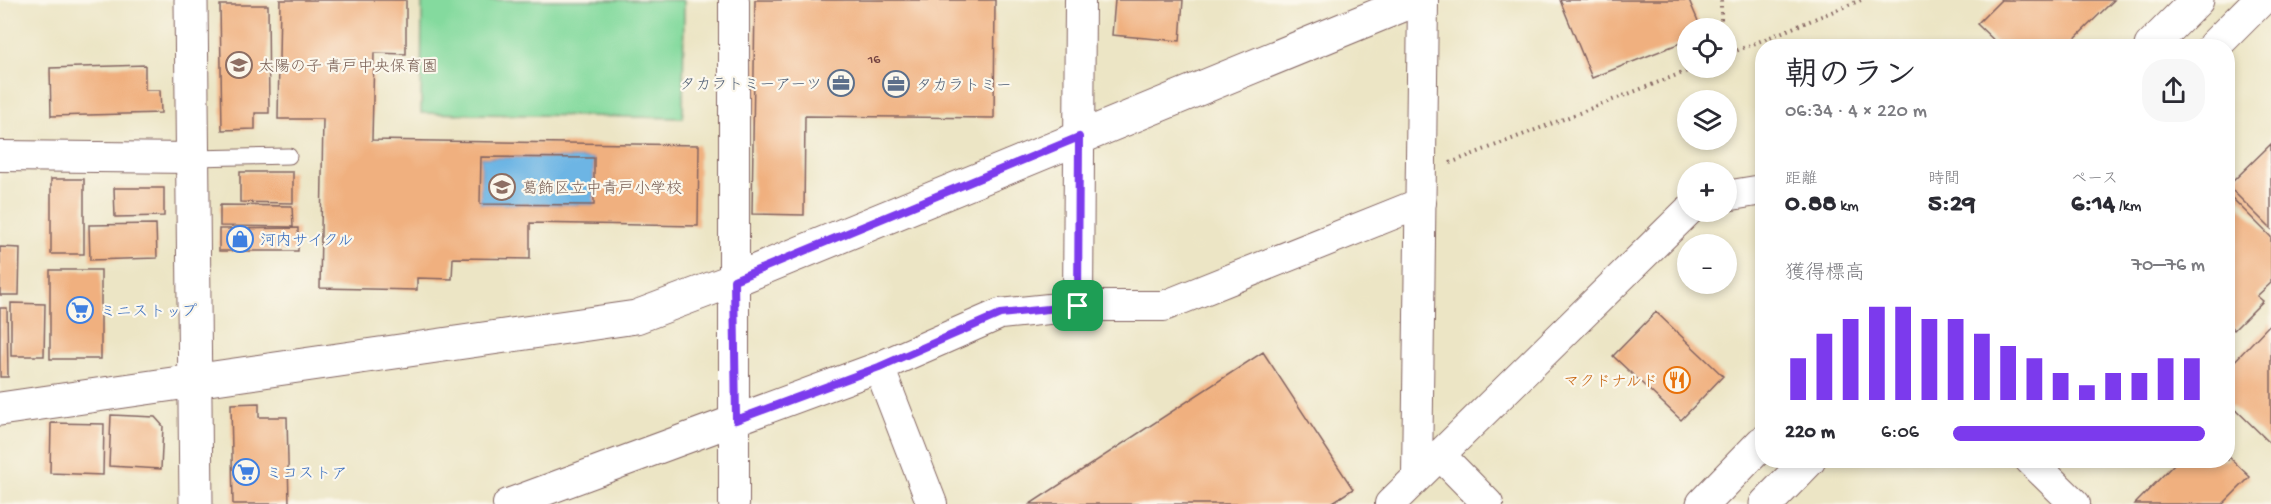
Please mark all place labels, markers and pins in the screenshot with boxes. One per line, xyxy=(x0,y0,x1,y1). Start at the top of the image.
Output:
school or university icon: 太陽の子 青戸中央保育園 xyxy=(224,50,254,80)
place label: 太陽の子 青戸中央保育園 xyxy=(258,57,438,78)
office icon: タカラトミーアーツ xyxy=(826,68,856,98)
office icon: タカラトミー xyxy=(881,69,911,99)
place label: タカラトミーアーツ xyxy=(680,76,822,96)
place label: タカラトミー xyxy=(916,77,1012,97)
school or university icon: 葛飾区立中青戸小学校 xyxy=(487,172,517,202)
place label: 葛飾区立中青戸小学校 xyxy=(522,179,682,200)
shop icon: 河内サイクル xyxy=(225,224,255,254)
place label: 河内サイクル xyxy=(260,231,353,252)
pin xyxy=(1052,280,1103,331)
supermarket icon: ミニストップ xyxy=(65,295,95,325)
place label: ミニストップ xyxy=(100,303,198,323)
restaurant icon: マクドナルド xyxy=(1662,365,1692,395)
place label: マクドナルド xyxy=(1563,374,1658,393)
supermarket icon: ミコストア xyxy=(231,457,261,487)
place label: ミコストア xyxy=(266,466,347,485)

